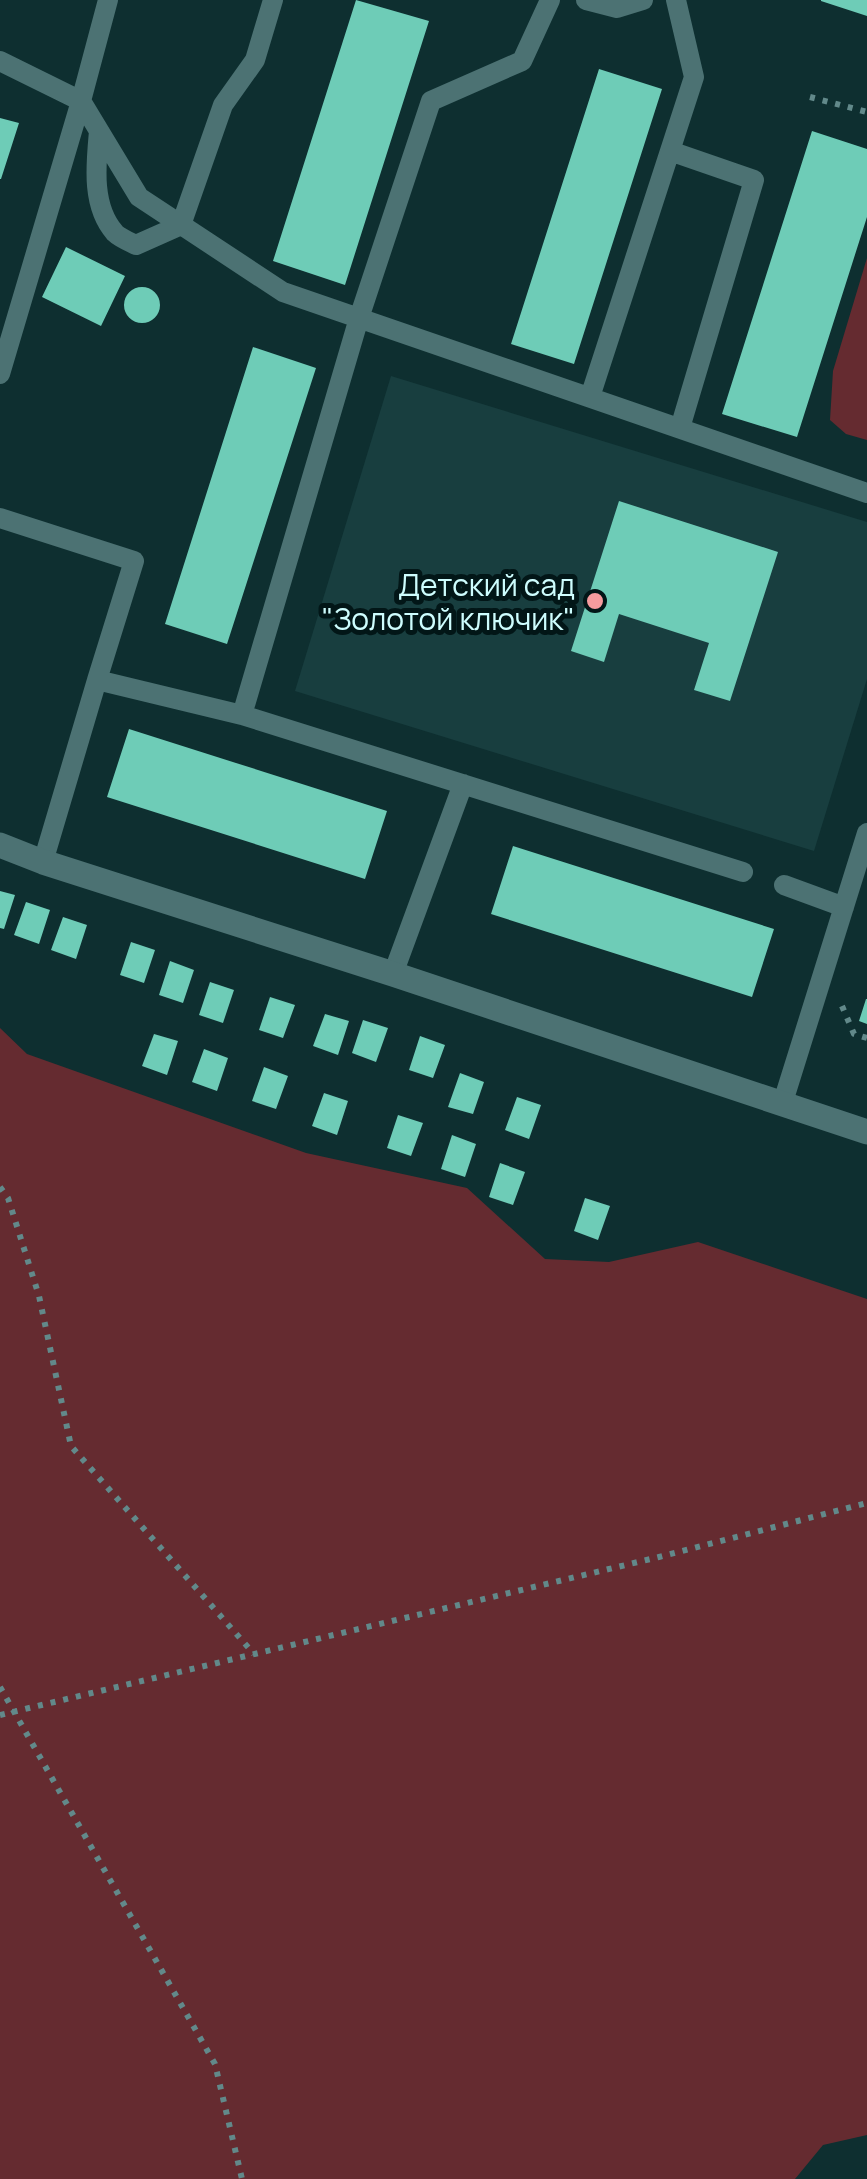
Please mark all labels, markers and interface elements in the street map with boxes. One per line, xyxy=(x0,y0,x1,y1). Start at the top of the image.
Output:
place label: Детский сад "Золотой ключик" xyxy=(322,564,575,639)
marker: Детский сад "Золотой ключик" xyxy=(584,590,606,612)

